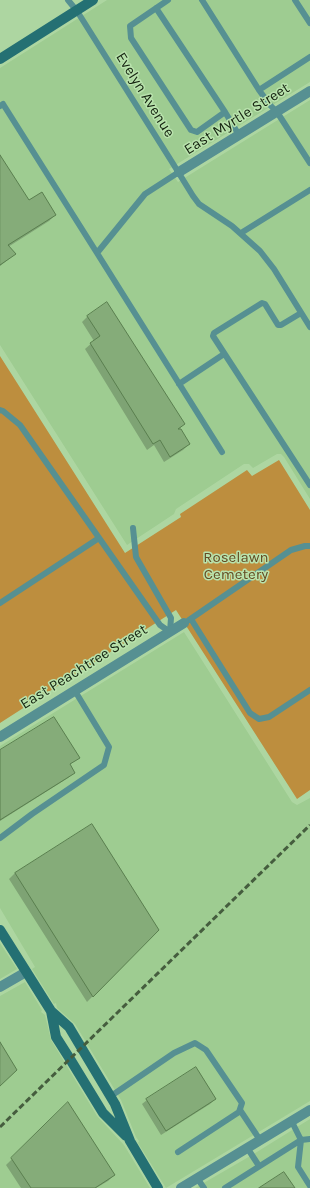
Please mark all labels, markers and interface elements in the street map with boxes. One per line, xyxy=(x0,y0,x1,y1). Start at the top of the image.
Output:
street label: Evelyn Avenue xyxy=(112,49,178,141)
street label: East Myrtle Street xyxy=(181,79,293,159)
park label: Roselawn Cemetery xyxy=(203,549,269,584)
street label: East Peachtree Street xyxy=(17,621,151,713)

